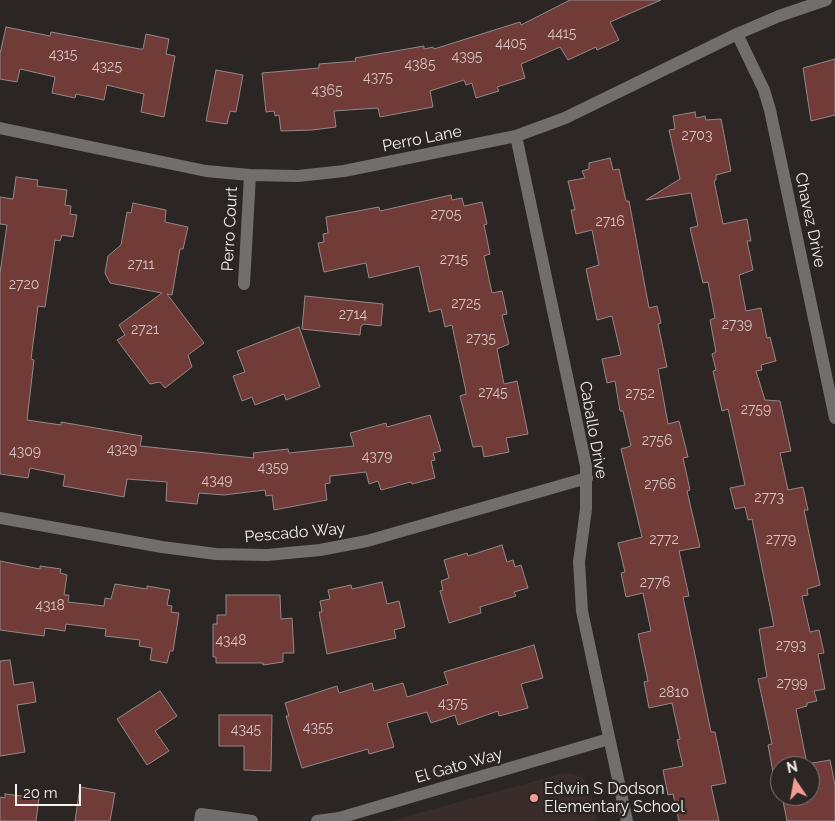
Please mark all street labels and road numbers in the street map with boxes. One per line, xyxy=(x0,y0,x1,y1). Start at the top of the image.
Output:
street label: Perro Lane xyxy=(381,122,463,156)
street label: Chavez Drive xyxy=(791,171,829,269)
street label: Perro Court xyxy=(218,186,242,272)
street label: Caballo Drive xyxy=(575,380,611,480)
street label: Pescado Way xyxy=(244,519,346,547)
street label: El Gato Way xyxy=(413,744,505,788)

